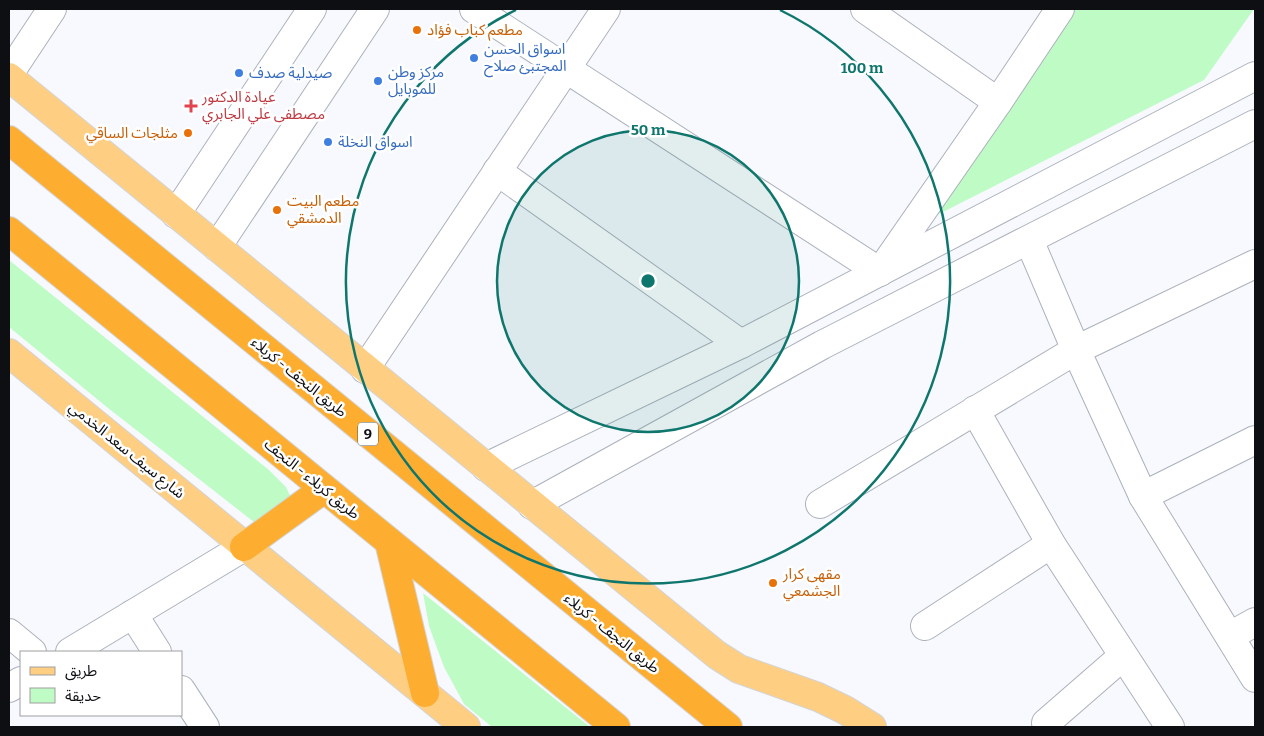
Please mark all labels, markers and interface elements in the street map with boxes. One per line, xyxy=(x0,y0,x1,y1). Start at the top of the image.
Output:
place label: مطعم كباب فؤاد xyxy=(427,21,523,41)
marker: مطعم كباب فؤاد xyxy=(411,24,423,36)
place label: اسواق الحسن المجتبئ صلاح xyxy=(484,40,567,78)
marker: اسواق الحسن المجتبئ صلاح xyxy=(468,52,480,64)
text: 100 m xyxy=(841,59,884,77)
place label: مركز وطن للموبايل xyxy=(388,63,444,98)
place label: صيدلية صدف xyxy=(249,64,332,82)
marker: صيدلية صدف xyxy=(233,67,245,79)
marker: مركز وطن للموبايل xyxy=(372,75,384,87)
place label: عيادة الدكتور مصطفى علي الجابري xyxy=(201,88,325,125)
marker: عيادة الدكتور مصطفى علي الجابري xyxy=(184,99,198,113)
text: 50 m xyxy=(631,121,666,139)
place label: مثلجات الساقي xyxy=(86,124,178,144)
marker: مثلجات الساقي xyxy=(182,127,194,139)
place label: اسواق النخلة xyxy=(338,133,413,151)
marker: اسواق النخلة xyxy=(322,136,334,148)
place label: مطعم البيت الدمشقي xyxy=(287,192,359,229)
marker: مطعم البيت الدمشقي xyxy=(271,204,283,216)
centre of rings xyxy=(639,272,657,290)
street label: طريق النجف - كربلاء xyxy=(247,333,350,422)
street label: شارع سيف سعد الخدمي xyxy=(64,398,189,505)
road number: 9 xyxy=(358,422,378,446)
street label: طريق كربلاء - النجف xyxy=(260,435,363,524)
place label: مقهى كرار الجشمعي xyxy=(782,565,841,602)
marker: مقهى كرار الجشمعي xyxy=(767,577,779,589)
street label: طريق النجف - كربلاء xyxy=(560,589,663,678)
legend xyxy=(20,651,182,716)
text: طريق xyxy=(65,662,97,681)
text: حديقة xyxy=(65,687,101,705)

